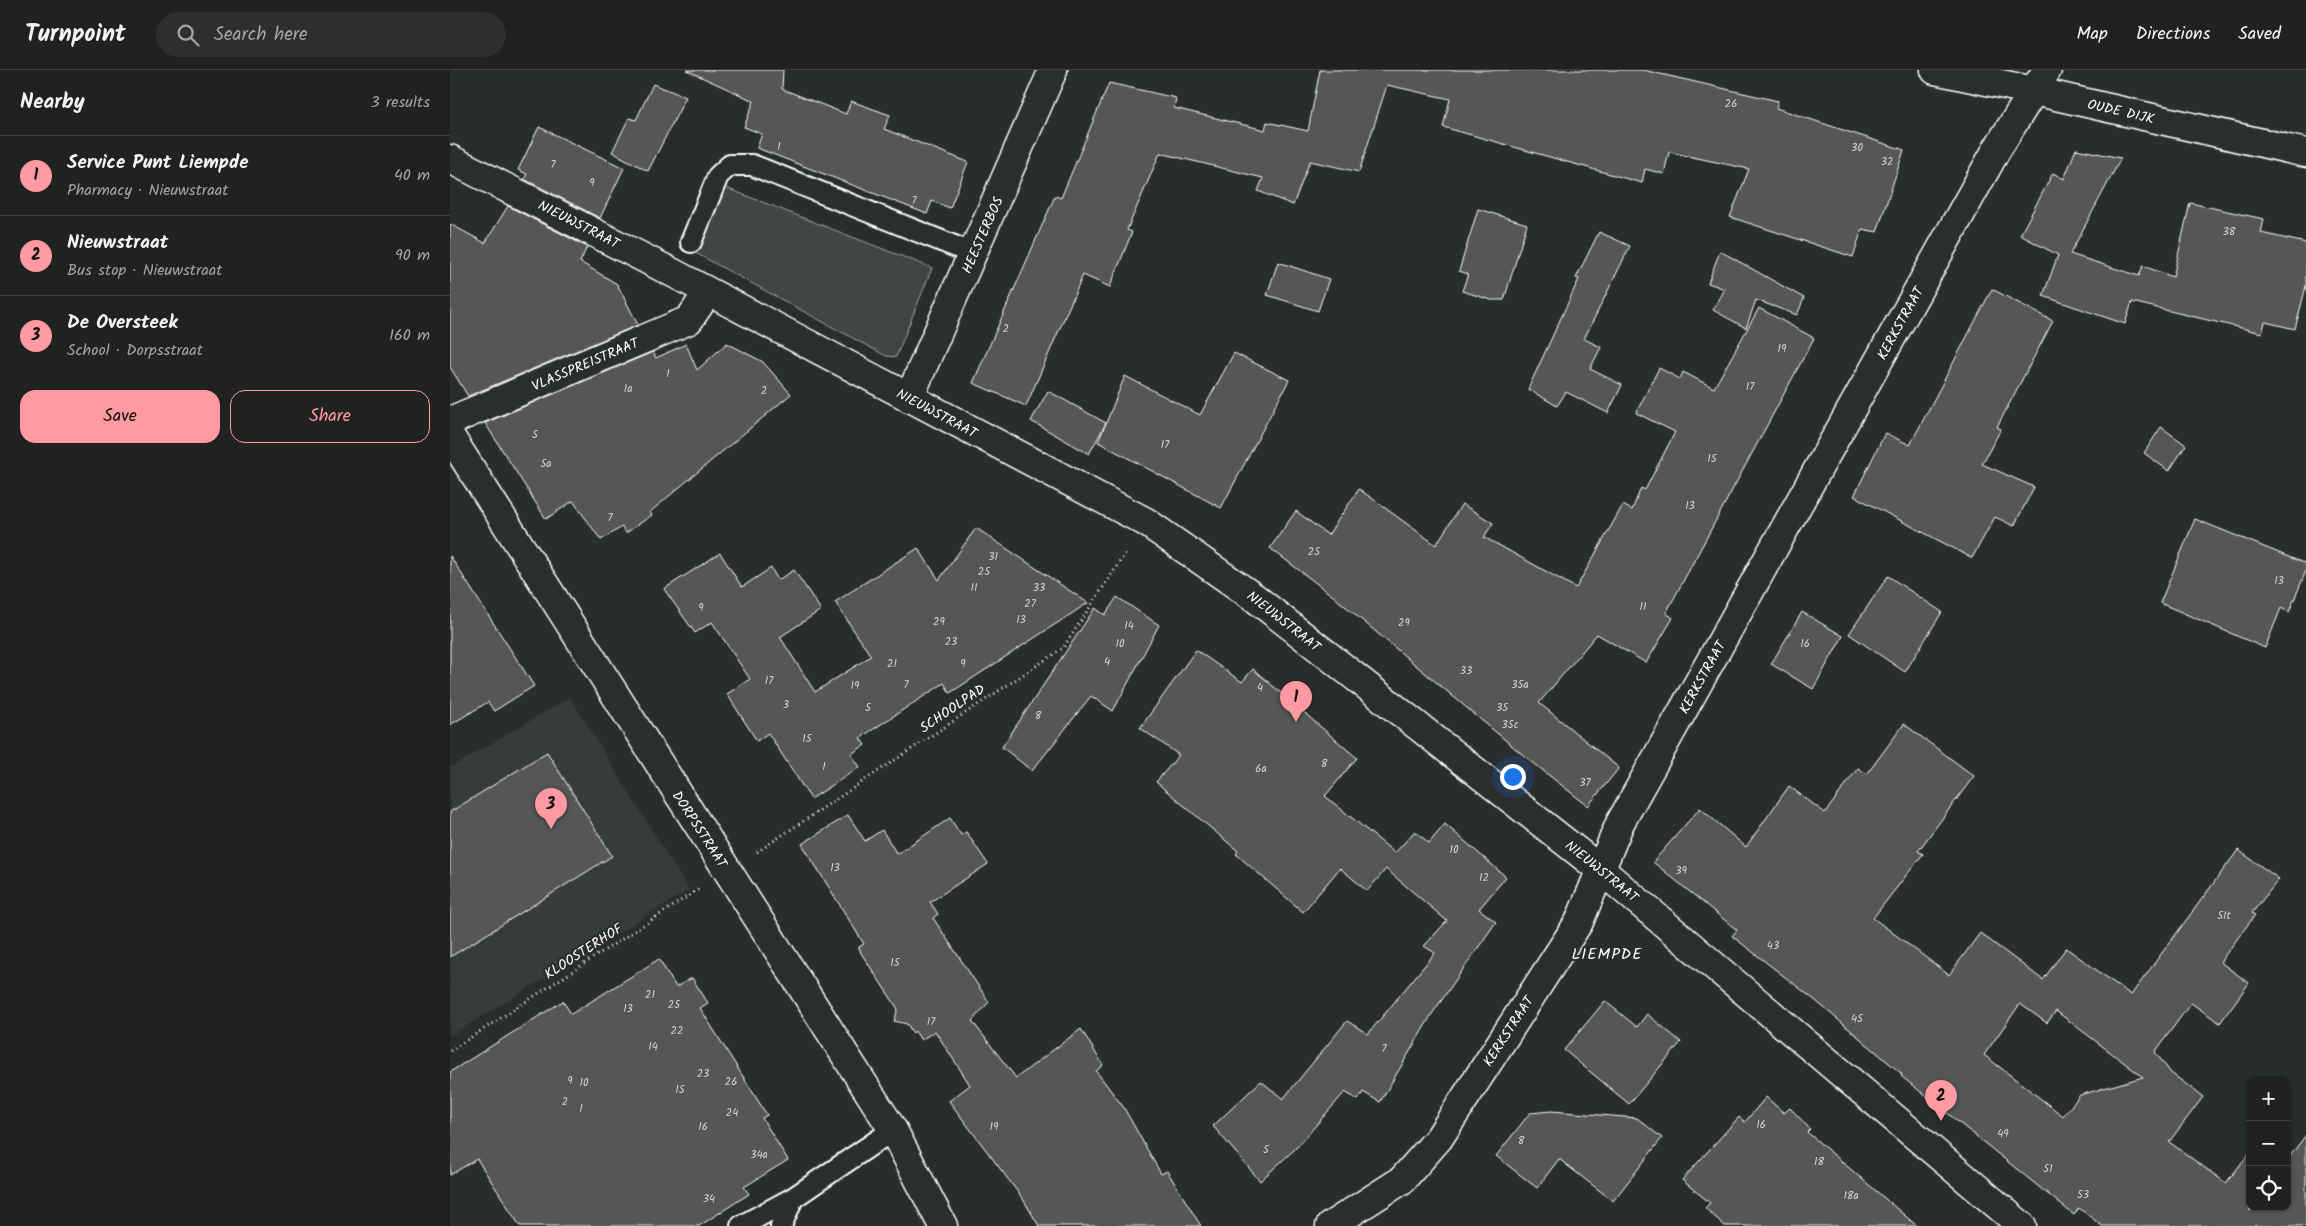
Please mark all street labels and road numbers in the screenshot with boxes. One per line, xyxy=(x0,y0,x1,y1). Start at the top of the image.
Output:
street label: OUDE DIJK xyxy=(2085,94,2157,131)
street label: HEESTERBOS xyxy=(956,193,1010,277)
street label: NIEUWSTRAAT xyxy=(534,195,625,256)
street label: KERKSTRAAT xyxy=(1872,282,1931,364)
street label: VLASSPREISTRAAT xyxy=(528,332,644,397)
street label: NIEUWSTRAAT xyxy=(892,383,982,445)
street label: NIEUWSTRAAT xyxy=(1242,586,1326,659)
street label: KERKSTRAAT xyxy=(1674,636,1733,718)
street label: SCHOOLPAD xyxy=(915,679,990,739)
street label: DORPSSTRAAT xyxy=(666,786,733,874)
street label: NIEUWSTRAAT xyxy=(1560,835,1644,909)
street label: KLOOSTERHOF xyxy=(540,917,629,985)
street label: KERKSTRAAT xyxy=(1478,991,1541,1071)

